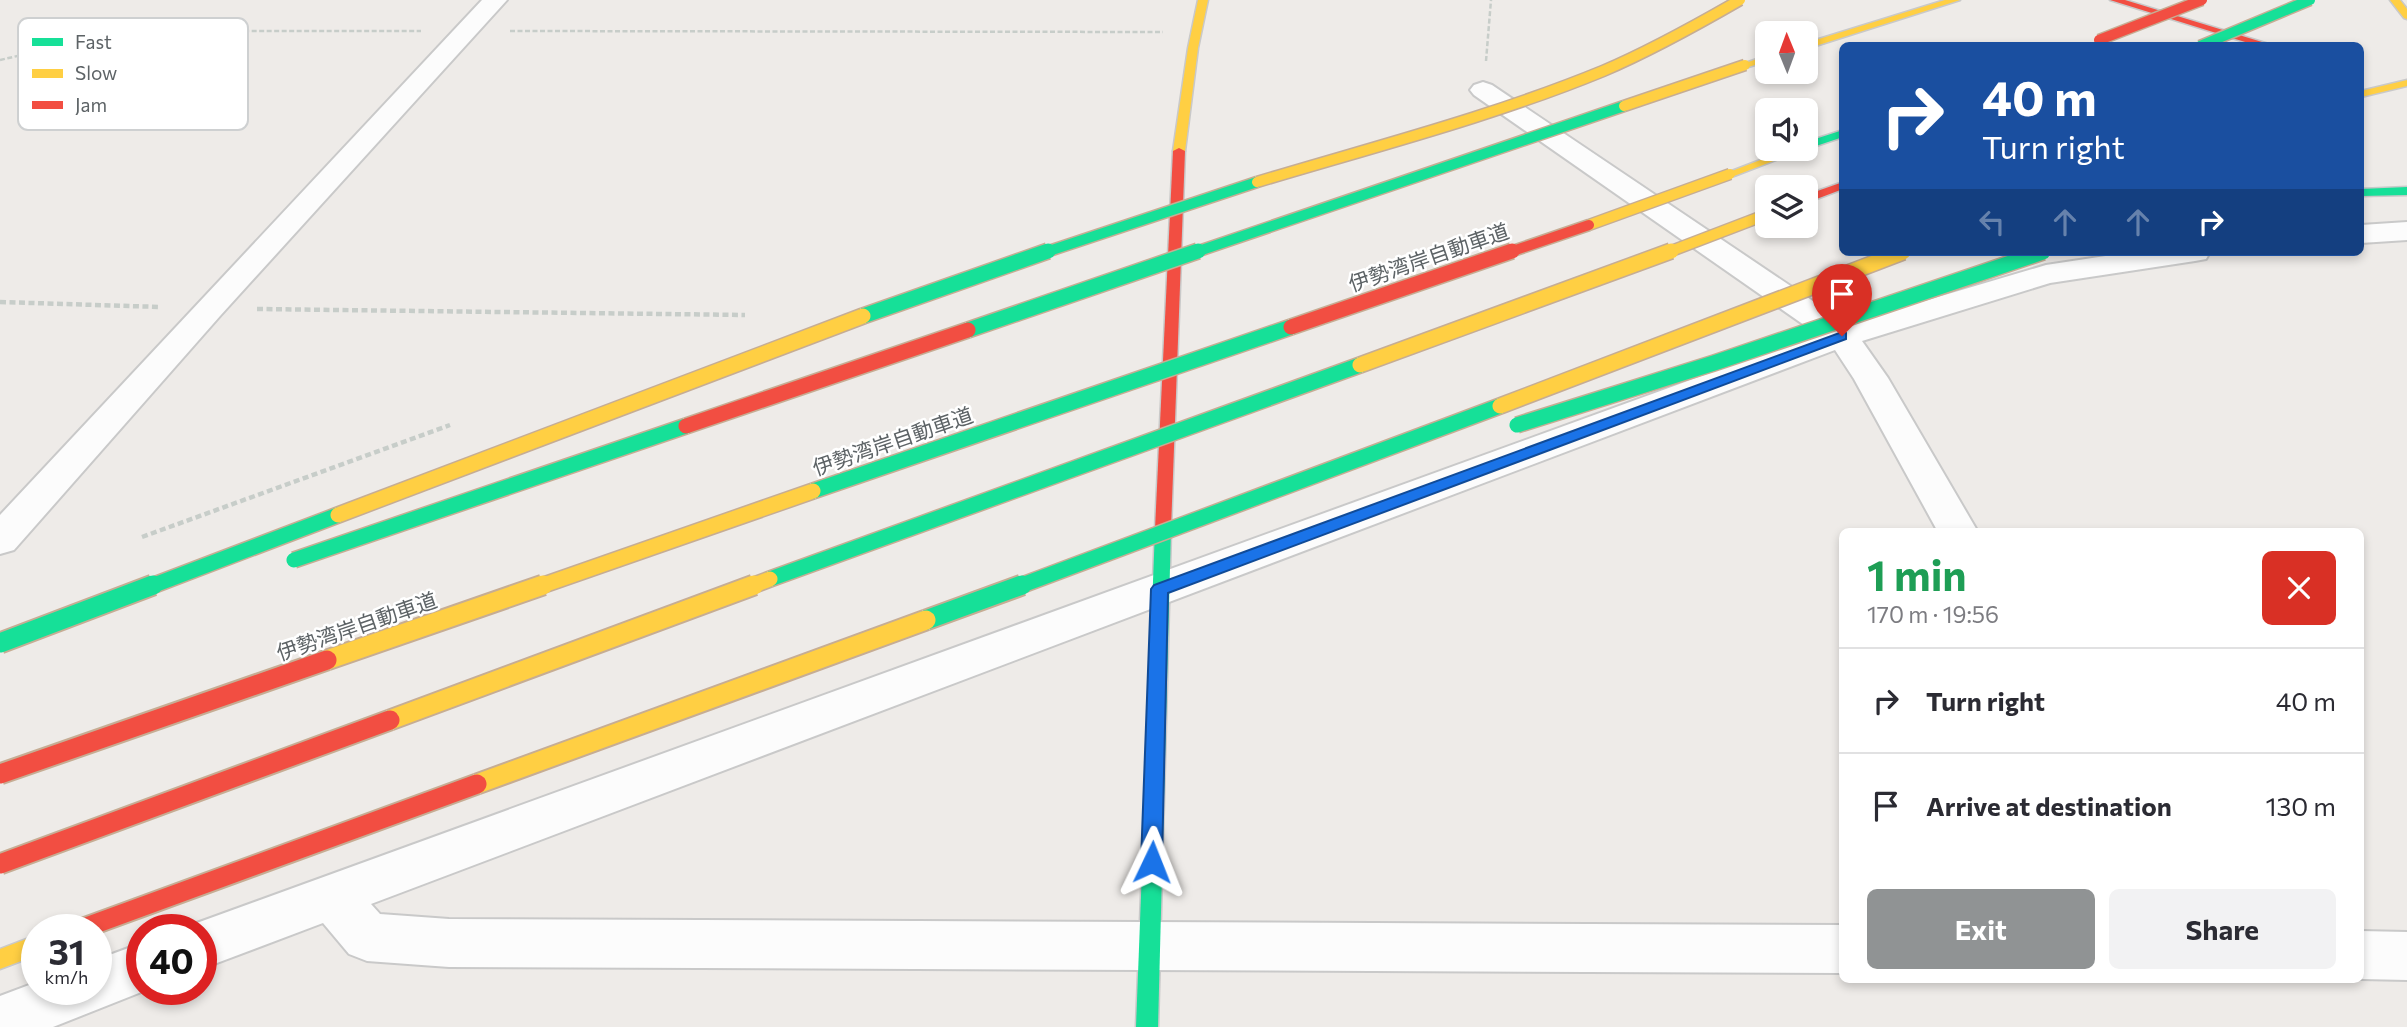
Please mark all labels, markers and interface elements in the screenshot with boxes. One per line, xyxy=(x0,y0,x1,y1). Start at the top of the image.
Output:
legend xyxy=(18,18,248,130)
north arrow xyxy=(1755,21,1818,84)
map controls xyxy=(1755,21,1818,238)
text: Fast xyxy=(75,30,112,53)
text: Slow xyxy=(75,61,117,84)
text: 40 m xyxy=(1982,66,2097,126)
icon: right xyxy=(1867,70,1958,161)
text: Jam xyxy=(75,93,107,116)
button: sound xyxy=(1755,98,1818,161)
text: Turn right xyxy=(1982,126,2125,166)
button: layers xyxy=(1755,175,1818,238)
icon: left xyxy=(1973,203,2011,241)
icon: ahead xyxy=(2046,203,2084,241)
icon: ahead xyxy=(2119,203,2157,241)
icon: right xyxy=(2192,203,2230,241)
street label: 伊勢湾岸自動車道 xyxy=(1345,217,1512,296)
pin xyxy=(1812,264,1872,336)
icon: arrive xyxy=(1823,275,1861,313)
street label: 伊勢湾岸自動車道 xyxy=(809,401,976,480)
text: 1 min xyxy=(1867,548,1967,600)
button: close xyxy=(2262,551,2336,625)
street label: 伊勢湾岸自動車道 xyxy=(273,586,440,665)
text: 170 m · 19:56 xyxy=(1867,600,1999,628)
icon: right xyxy=(1867,682,1905,720)
text: Turn right xyxy=(1926,685,2045,716)
text: 40 m xyxy=(2276,685,2336,716)
icon: arrive xyxy=(1867,787,1905,825)
text: Arrive at destination xyxy=(1926,790,2172,821)
text: 130 m xyxy=(2265,790,2336,821)
position arrow xyxy=(1115,825,1189,899)
button: Exit xyxy=(1867,889,2095,969)
button: Share xyxy=(2109,889,2336,969)
speed limit sign: 40 xyxy=(126,914,217,1005)
text: 31 xyxy=(48,929,85,972)
text: km/h xyxy=(45,966,88,988)

